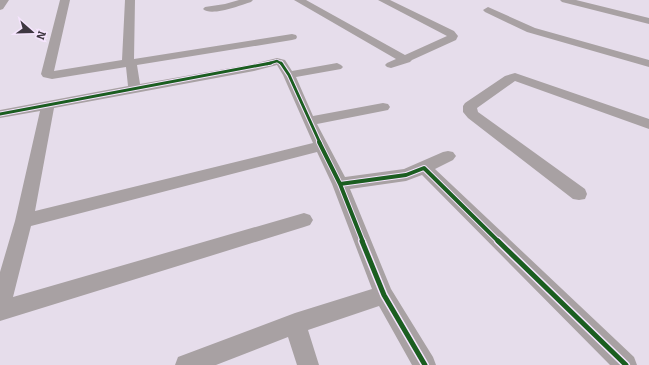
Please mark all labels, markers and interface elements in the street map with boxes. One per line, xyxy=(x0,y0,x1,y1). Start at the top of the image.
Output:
north arrow xyxy=(12,12,52,52)
text: N xyxy=(33,29,48,42)

